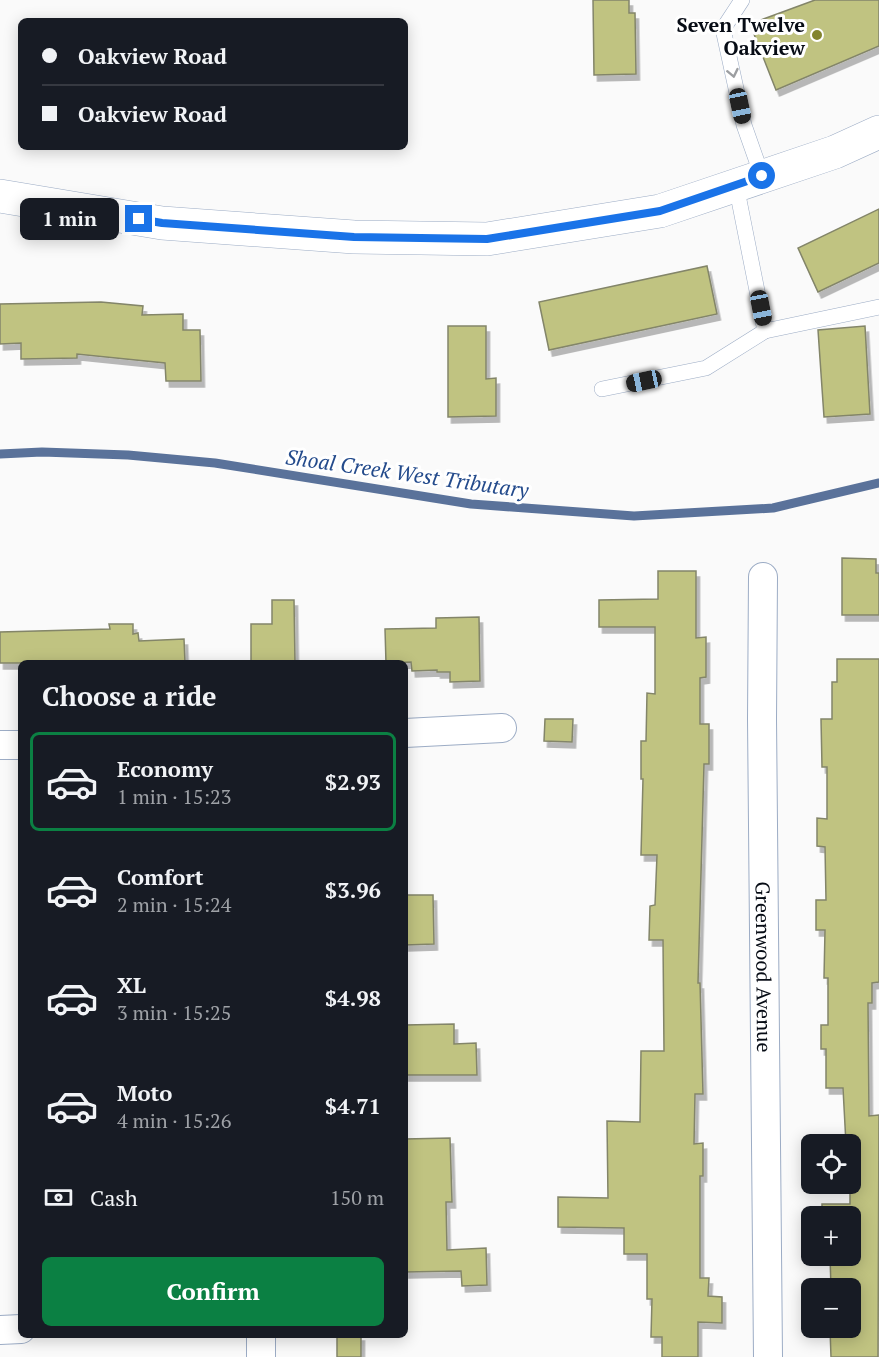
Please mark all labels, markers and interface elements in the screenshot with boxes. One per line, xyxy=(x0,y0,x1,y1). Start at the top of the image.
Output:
place label: Seven Twelve Oakview xyxy=(677,11,805,61)
marker: Seven Twelve Oakview xyxy=(810,28,824,42)
text: Oakview Road xyxy=(78,41,227,70)
one-way arrow xyxy=(725,68,738,78)
car xyxy=(727,87,753,125)
text: Oakview Road xyxy=(78,99,227,128)
route start xyxy=(748,162,775,189)
callout: 1 min xyxy=(19,198,118,240)
text: 1 min xyxy=(42,205,97,232)
route end xyxy=(125,205,152,232)
car xyxy=(749,289,773,327)
car xyxy=(625,368,663,394)
water label: Shoal Creek West Tributary xyxy=(284,442,531,504)
text: Choose a ride xyxy=(42,678,217,714)
text: Economy xyxy=(117,754,213,783)
icon: car xyxy=(45,755,99,809)
text: $2.93 xyxy=(325,767,381,796)
text: 1 min · 15:23 xyxy=(117,783,231,810)
text: Comfort xyxy=(117,862,203,891)
icon: car xyxy=(45,863,99,917)
text: $3.96 xyxy=(325,875,381,904)
street label: Greenwood Avenue xyxy=(750,881,779,1053)
text: 2 min · 15:24 xyxy=(117,891,231,918)
text: XL xyxy=(117,970,146,999)
icon: car xyxy=(45,971,99,1025)
text: $4.98 xyxy=(325,983,381,1012)
text: 3 min · 15:25 xyxy=(117,999,231,1026)
text: Moto xyxy=(117,1078,172,1107)
icon: car xyxy=(45,1079,99,1133)
text: $4.71 xyxy=(325,1091,381,1120)
text: 4 min · 15:26 xyxy=(117,1107,231,1134)
map controls xyxy=(801,1134,861,1338)
button: locate xyxy=(801,1134,861,1194)
icon: cash xyxy=(42,1181,75,1214)
text: Cash xyxy=(90,1183,138,1212)
text: 150 m xyxy=(330,1184,384,1211)
button: + xyxy=(801,1206,861,1266)
button: Confirm xyxy=(42,1257,384,1326)
button: − xyxy=(801,1278,861,1338)

